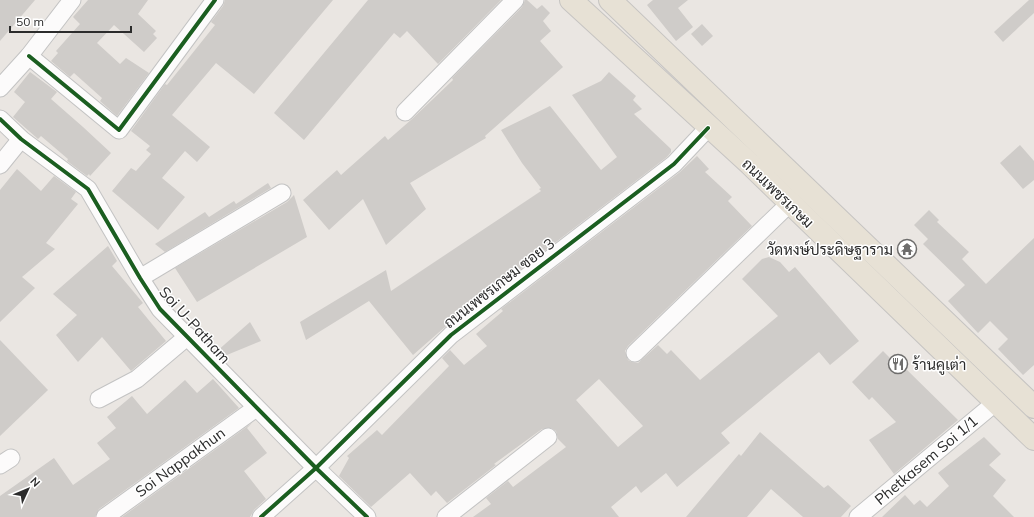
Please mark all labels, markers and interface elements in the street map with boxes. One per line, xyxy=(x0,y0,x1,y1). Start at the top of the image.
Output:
scale bar xyxy=(10,8,131,34)
text: 50 m xyxy=(16,14,44,29)
street label: ถนนเพชรเกษม xyxy=(738,154,818,232)
street label: ถนนเพชรเกษม ซอย 3 xyxy=(440,234,558,332)
temple icon: วัดหงษ์ประดิษฐาราม xyxy=(896,238,918,260)
place label: วัดหงษ์ประดิษฐาราม xyxy=(767,240,893,260)
street label: Soi U-Patham xyxy=(155,282,235,368)
restaurant icon: ร้านคูเต่า xyxy=(887,353,909,375)
place label: ร้านคูเต่า xyxy=(912,355,966,375)
street label: Phetkasem Soi 1/1 xyxy=(870,411,982,509)
street label: Soi Nappakhun xyxy=(131,423,229,501)
north arrow xyxy=(8,469,48,509)
text: N xyxy=(27,474,43,490)

